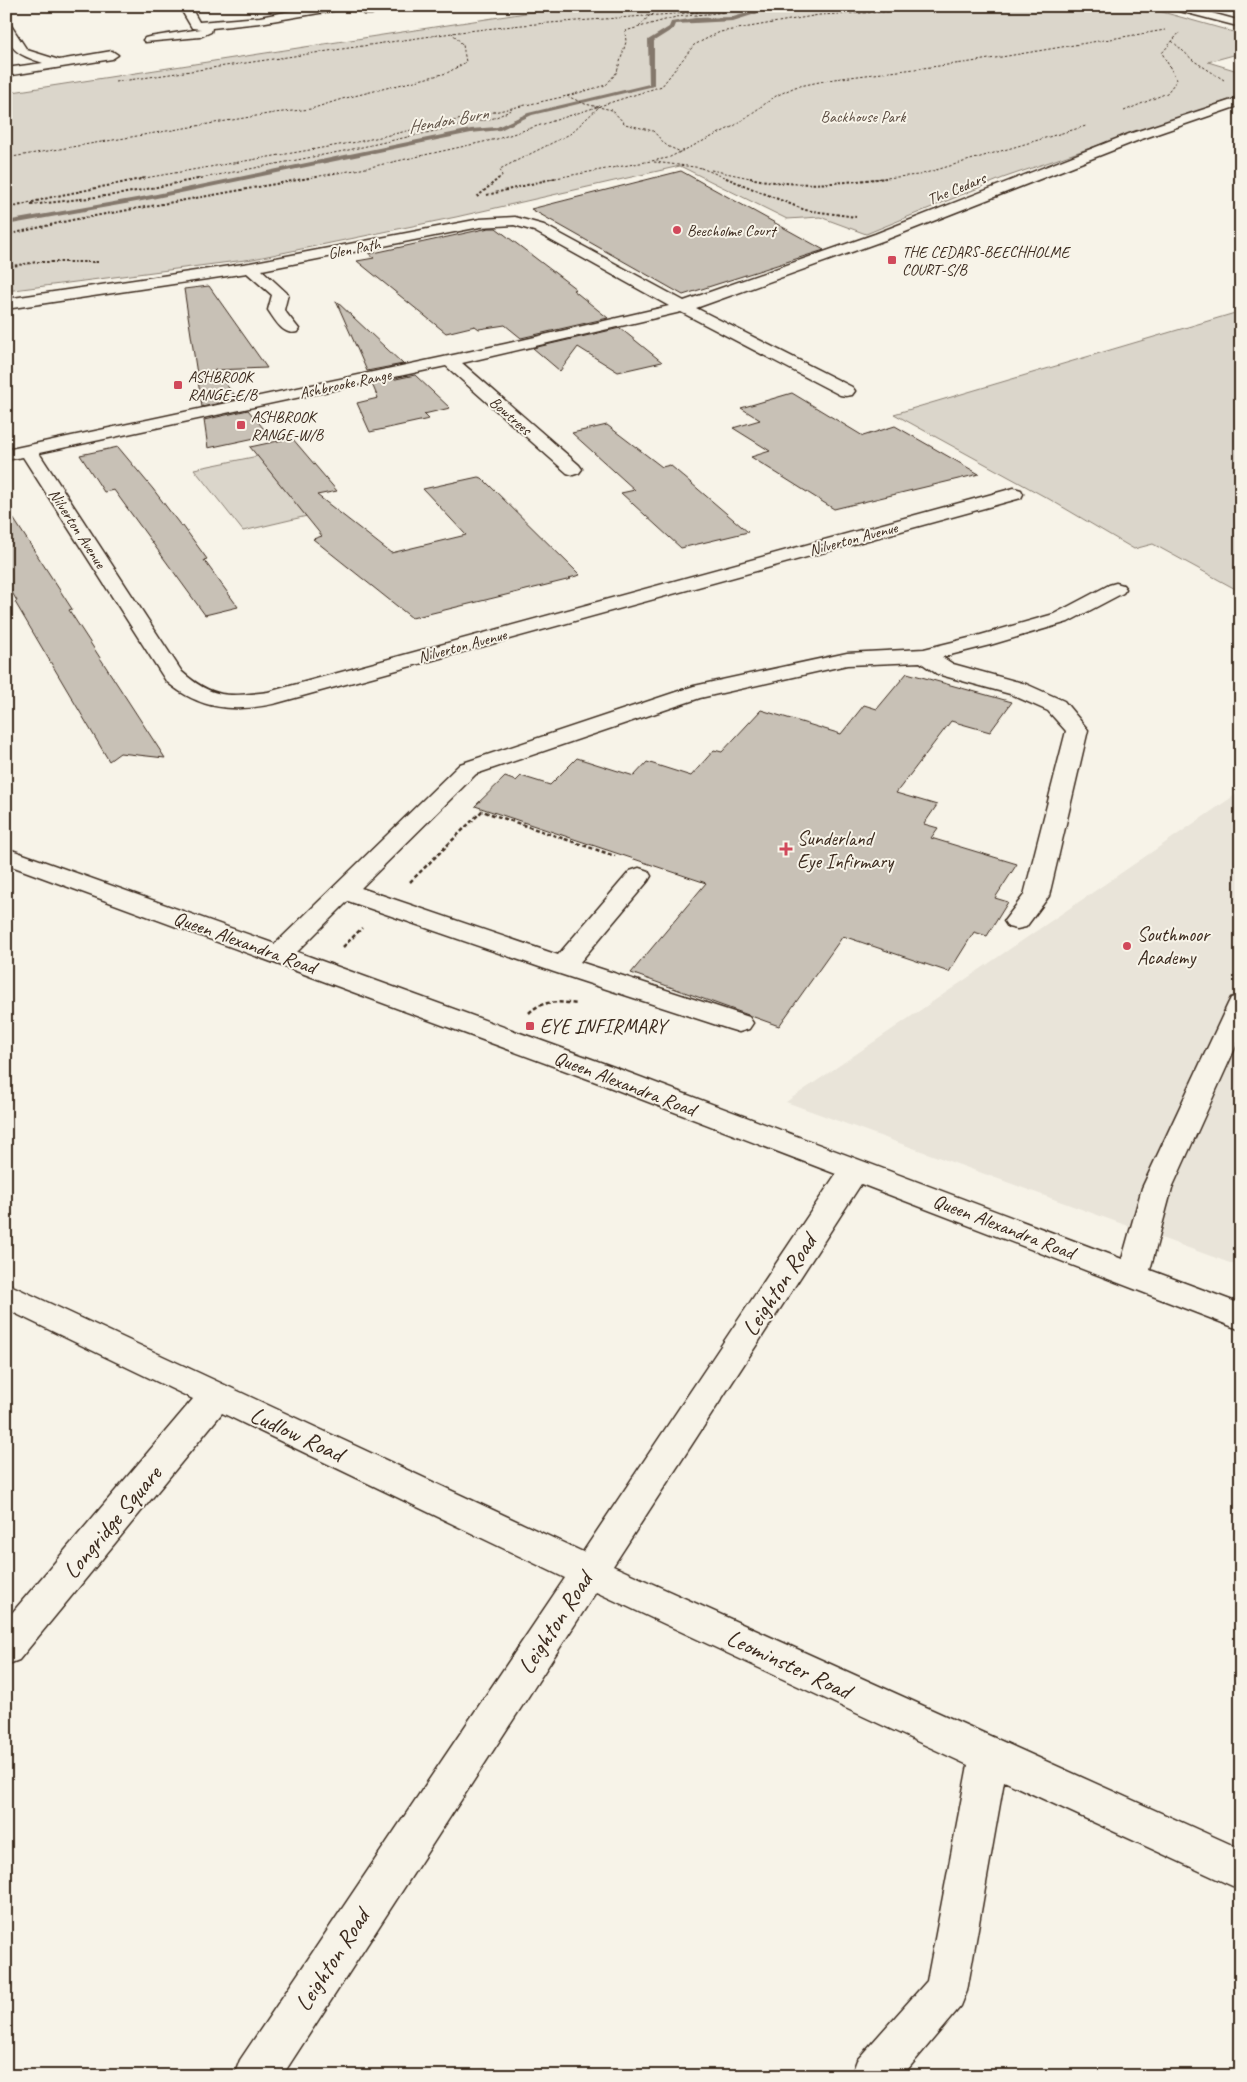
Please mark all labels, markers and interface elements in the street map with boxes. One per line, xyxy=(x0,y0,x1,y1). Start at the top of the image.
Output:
water label: Hendon Burn xyxy=(406,102,491,138)
park label: Backhouse Park xyxy=(821,107,907,127)
street label: The Cedars xyxy=(924,168,990,210)
place label: Beecholme Court xyxy=(687,221,778,241)
marker: Beecholme Court xyxy=(671,224,683,236)
street label: Glen Path xyxy=(326,234,383,264)
place label: THE CEDARS-BEECHHOLME COURT-S/B xyxy=(902,242,1072,280)
marker: THE CEDARS-BEECHHOLME COURT-S/B xyxy=(886,254,898,266)
street label: Ashbrooke Range xyxy=(298,364,395,403)
place label: ASHBROOK RANGE-E/B xyxy=(188,367,259,405)
marker: ASHBROOK RANGE-E/B xyxy=(172,379,184,391)
street label: Bowtrees xyxy=(485,392,537,440)
place label: ASHBROOK RANGE-W/B xyxy=(251,407,325,445)
marker: ASHBROOK RANGE-W/B xyxy=(235,419,247,431)
street label: Nilverton Avenue xyxy=(44,485,111,574)
street label: Nilverton Avenue xyxy=(807,517,901,560)
street label: Nilverton Avenue xyxy=(416,624,510,667)
place label: Sunderland Eye Infirmary xyxy=(797,826,895,874)
marker: Sunderland Eye Infirmary xyxy=(779,842,793,856)
street label: Queen Alexandra Road xyxy=(170,905,322,981)
place label: Southmoor Academy xyxy=(1137,922,1211,970)
marker: Southmoor Academy xyxy=(1121,940,1133,952)
place label: EYE INFIRMARY xyxy=(540,1014,670,1039)
marker: EYE INFIRMARY xyxy=(524,1020,536,1032)
street label: Queen Alexandra Road xyxy=(550,1045,702,1123)
street label: Queen Alexandra Road xyxy=(929,1188,1081,1266)
street label: Leighton Road xyxy=(735,1226,825,1341)
street label: Ludlow Road xyxy=(246,1399,352,1470)
street label: Longridge Square xyxy=(56,1458,169,1585)
street label: Leighton Road xyxy=(511,1564,601,1679)
street label: Leominster Road xyxy=(722,1622,859,1707)
street label: Leighton Road xyxy=(288,1901,378,2016)

